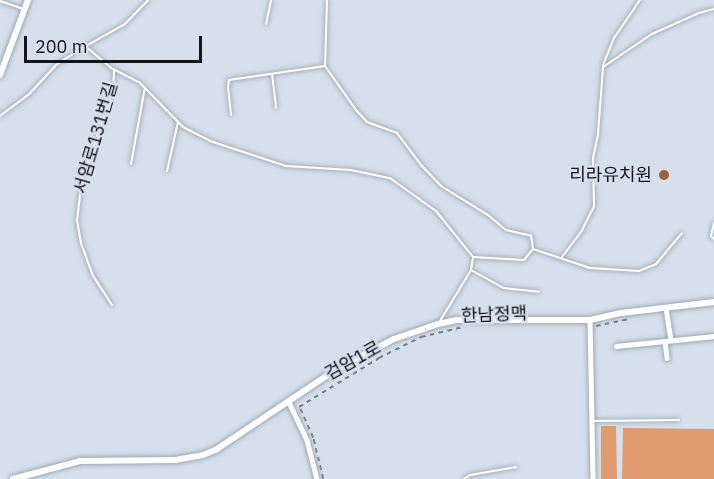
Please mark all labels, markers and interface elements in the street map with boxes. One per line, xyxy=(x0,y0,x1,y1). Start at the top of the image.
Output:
scale bar xyxy=(27,24,206,62)
text: 200 m xyxy=(35,35,87,58)
street label: 서암로131번길 xyxy=(70,80,122,196)
place label: 리라유치원 xyxy=(569,164,652,186)
marker: 리라유치원 xyxy=(657,168,671,182)
street label: 한남정맥 xyxy=(461,303,527,327)
street label: 검암1로 xyxy=(321,337,385,385)

